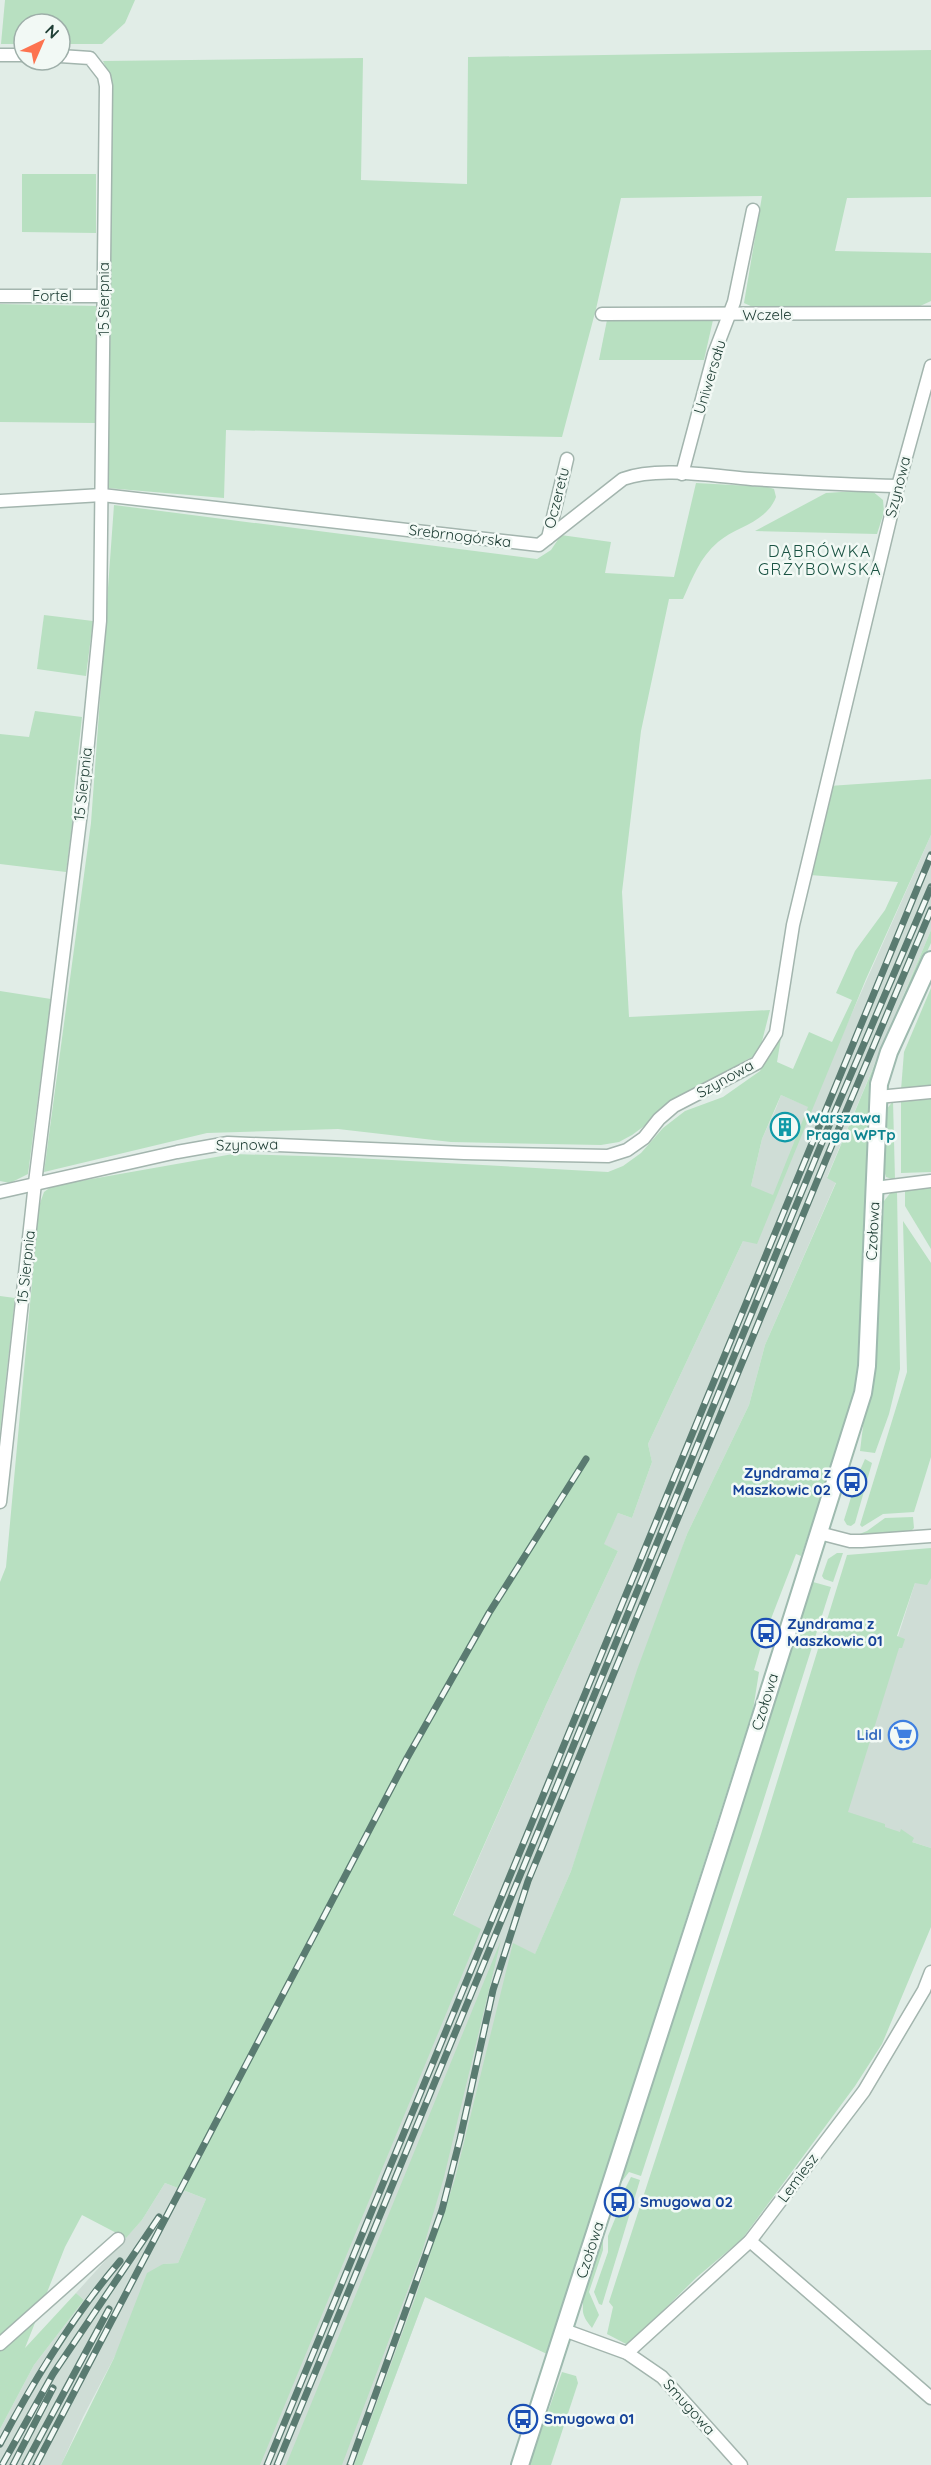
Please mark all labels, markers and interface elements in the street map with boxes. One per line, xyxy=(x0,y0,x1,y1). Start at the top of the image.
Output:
north arrow xyxy=(12,12,72,72)
text: N xyxy=(41,20,64,42)
street label: 15 Sierpnia xyxy=(94,262,113,336)
street label: Fortel xyxy=(32,286,72,305)
street label: Wczele xyxy=(742,305,792,324)
street label: Uniwersału xyxy=(689,338,730,416)
street label: Szynowa xyxy=(881,454,914,519)
street label: Oczeretu xyxy=(540,465,573,530)
street label: Srebrnogórska xyxy=(408,520,512,551)
district label: DĄBRÓWKA GRZYBOWSKA xyxy=(758,541,882,579)
street label: 15 Sierpnia xyxy=(69,746,96,822)
street label: Szynowa xyxy=(693,1055,757,1102)
place label: Warszawa Praga WPTp xyxy=(806,1108,896,1144)
building icon: Warszawa Praga WPTp xyxy=(769,1111,801,1143)
street label: Szynowa xyxy=(216,1134,278,1155)
street label: Czołowa xyxy=(861,1201,884,1261)
street label: 15 Sierpnia xyxy=(12,1229,39,1305)
place label: Zyndrama z Maszkowic 02 xyxy=(732,1463,831,1499)
bus stop icon: Zyndrama z Maszkowic 02 xyxy=(836,1466,868,1498)
place label: Zyndrama z Maszkowic 01 xyxy=(787,1614,883,1650)
bus stop icon: Zyndrama z Maszkowic 01 xyxy=(750,1617,782,1649)
street label: Czołowa xyxy=(747,1671,782,1733)
supermarket icon: Lidl xyxy=(887,1719,919,1751)
place label: Lidl xyxy=(857,1725,882,1744)
street label: Lemiesz xyxy=(773,2150,822,2206)
bus stop icon: Smugowa 02 xyxy=(603,2186,635,2218)
place label: Smugowa 02 xyxy=(640,2192,733,2211)
street label: Czołowa xyxy=(571,2219,608,2281)
street label: Smugowa xyxy=(659,2375,720,2439)
bus stop icon: Smugowa 01 xyxy=(507,2403,539,2435)
place label: Smugowa 01 xyxy=(544,2409,634,2428)

